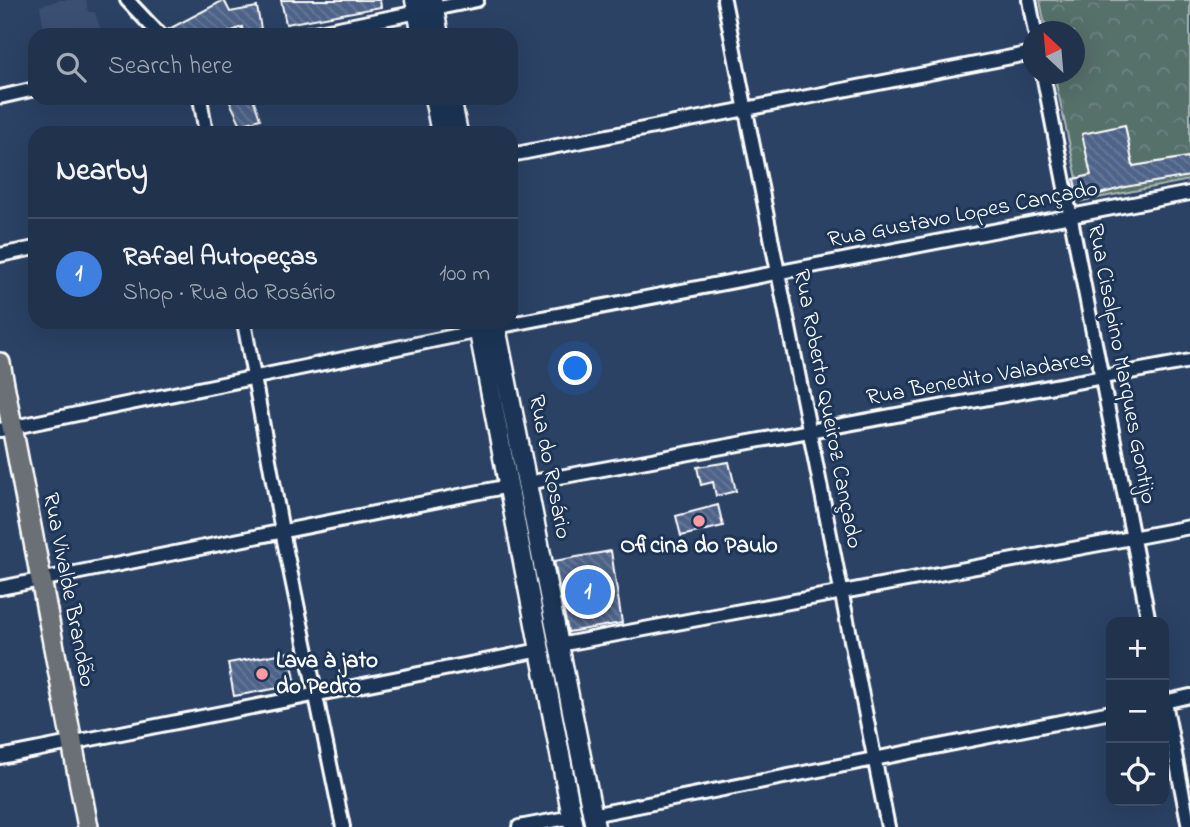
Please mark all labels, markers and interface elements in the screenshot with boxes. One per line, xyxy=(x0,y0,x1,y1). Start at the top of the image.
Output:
north arrow xyxy=(1022,21,1085,84)
search box xyxy=(28,28,518,105)
icon: search xyxy=(52,48,90,86)
text: Search here xyxy=(108,48,233,86)
text: Nearby xyxy=(56,150,148,194)
street label: Rua Gustavo Lopes Cançado xyxy=(825,173,1101,257)
street label: Rua Cisalpino Marques Gontijo xyxy=(1078,221,1164,507)
text: Rafael Autopeças xyxy=(123,239,318,277)
text: 1 xyxy=(75,258,83,291)
text: 100 m xyxy=(439,258,490,291)
street label: Rua Roberto Queiroz Cançado xyxy=(784,267,870,551)
text: Shop · Rua do Rosário xyxy=(123,277,335,310)
street label: Rua Benedito Valadares xyxy=(864,343,1094,415)
your location xyxy=(558,351,592,385)
street label: Rua do Rosário xyxy=(519,392,579,542)
street label: Rua Vivalde Brandão xyxy=(33,490,103,690)
marker: Oficina do Paulo xyxy=(691,513,707,529)
place label: Oficina do Paulo xyxy=(620,530,778,563)
pin: 1 xyxy=(565,566,611,618)
map controls xyxy=(1106,617,1169,806)
button: + xyxy=(1106,617,1169,680)
place label: Lava à jato do Pedro xyxy=(276,645,378,704)
marker: Lava à jato do Pedro xyxy=(254,666,270,682)
button: − xyxy=(1106,680,1169,743)
button: locate xyxy=(1106,743,1169,806)

